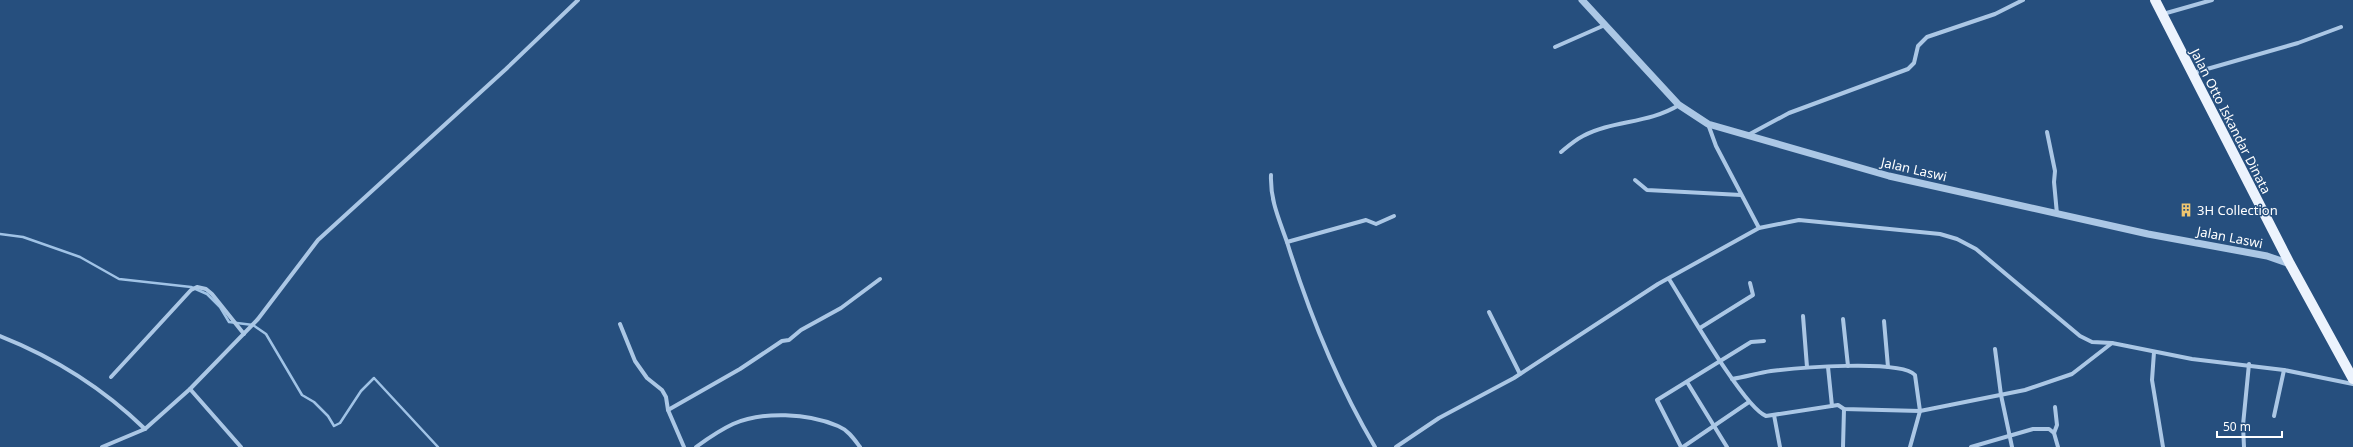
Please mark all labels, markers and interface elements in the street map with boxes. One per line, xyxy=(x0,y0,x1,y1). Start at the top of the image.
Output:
street label: Jalan Otto Iskandar Dinata xyxy=(2186,43,2276,197)
street label: Jalan Laswi xyxy=(1877,152,1949,185)
place label: 3H Collection xyxy=(2197,201,2278,219)
building icon: 3H Collection xyxy=(2178,202,2194,218)
street label: Jalan Laswi xyxy=(2194,221,2265,252)
scale bar xyxy=(2217,413,2282,439)
text: 50 m xyxy=(2223,418,2251,435)

